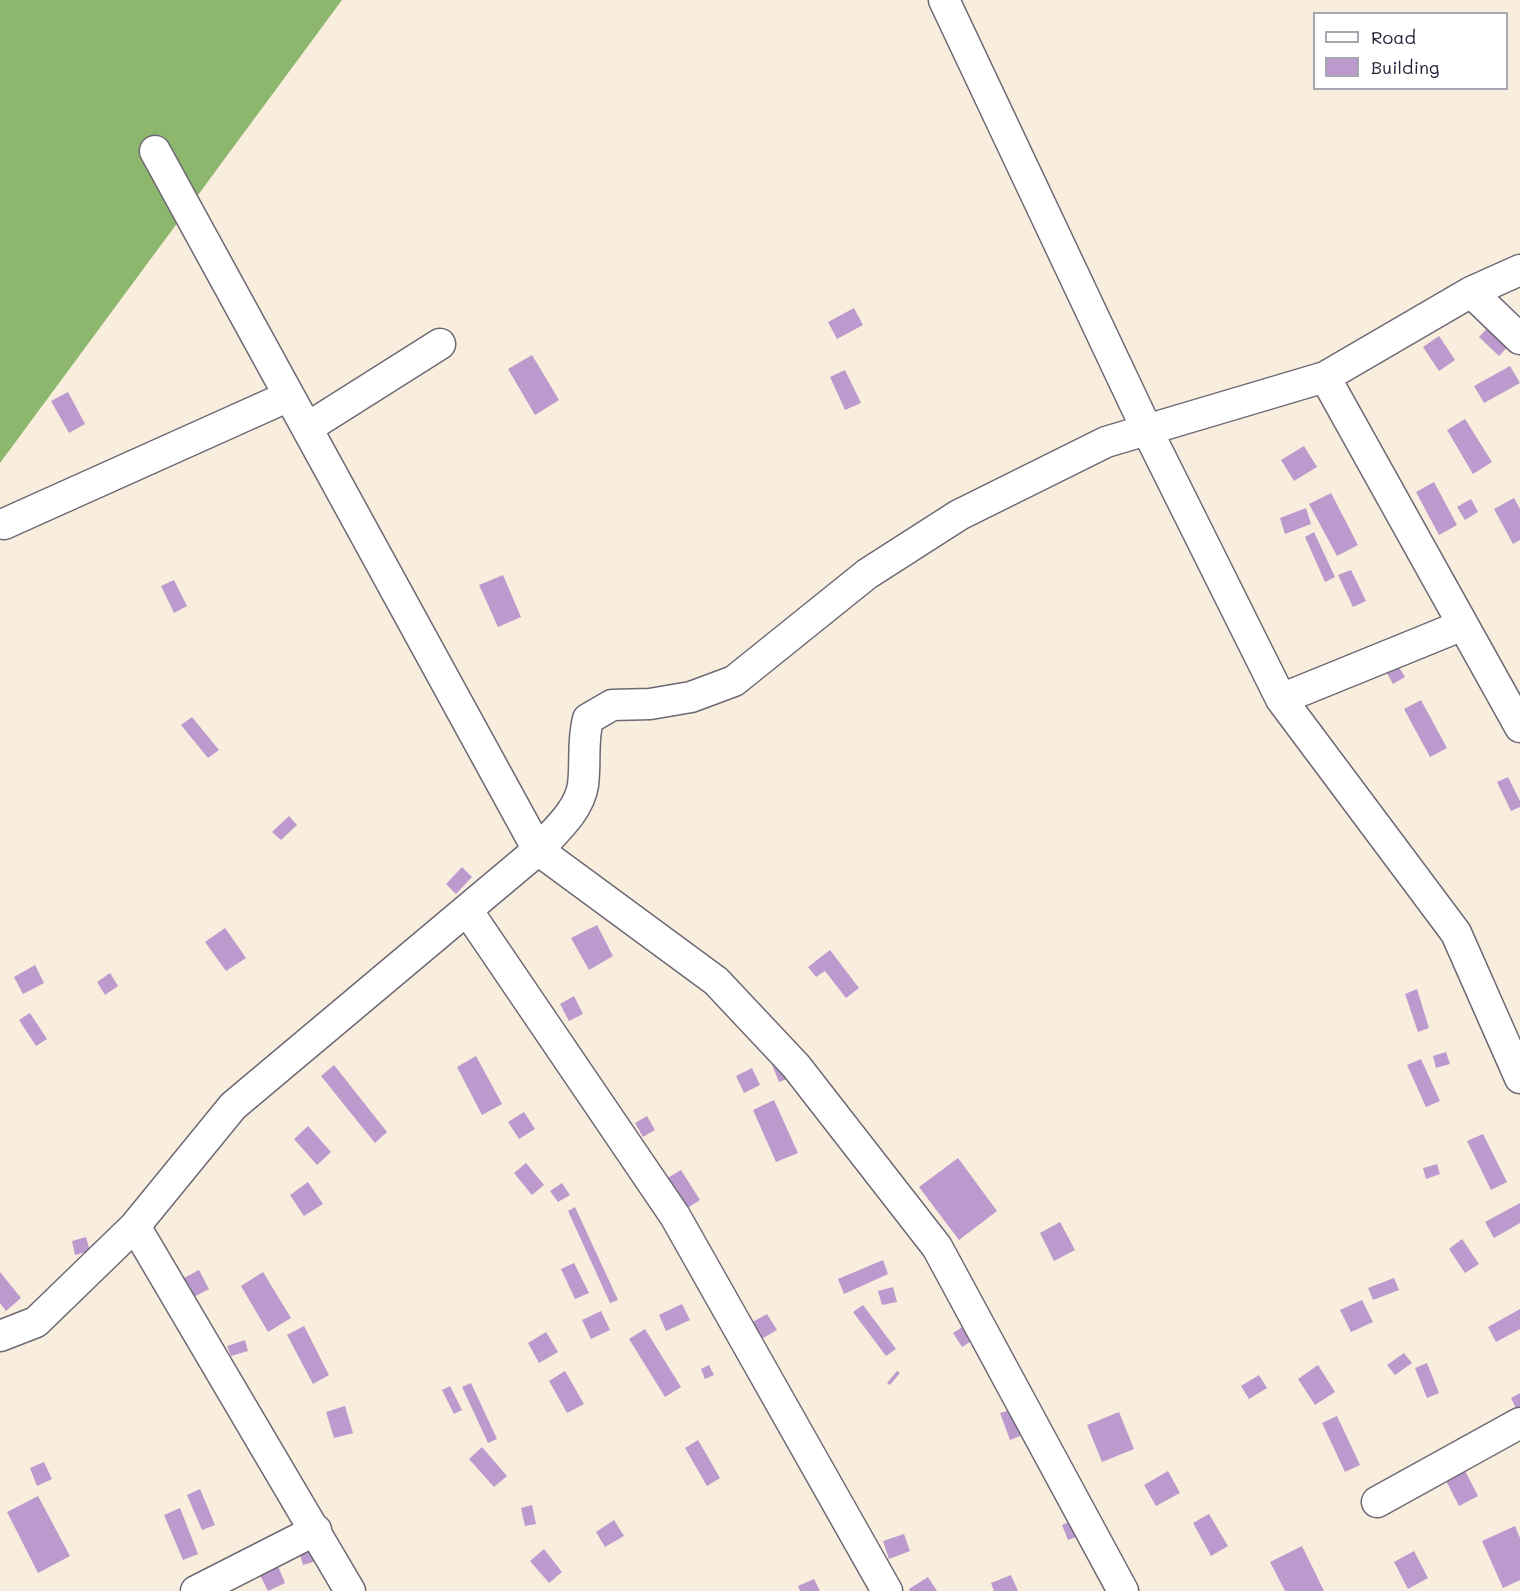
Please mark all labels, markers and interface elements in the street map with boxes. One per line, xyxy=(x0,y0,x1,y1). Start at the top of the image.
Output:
legend xyxy=(1313,12,1508,90)
text: Road xyxy=(1371,25,1416,49)
text: Building xyxy=(1371,55,1439,79)

